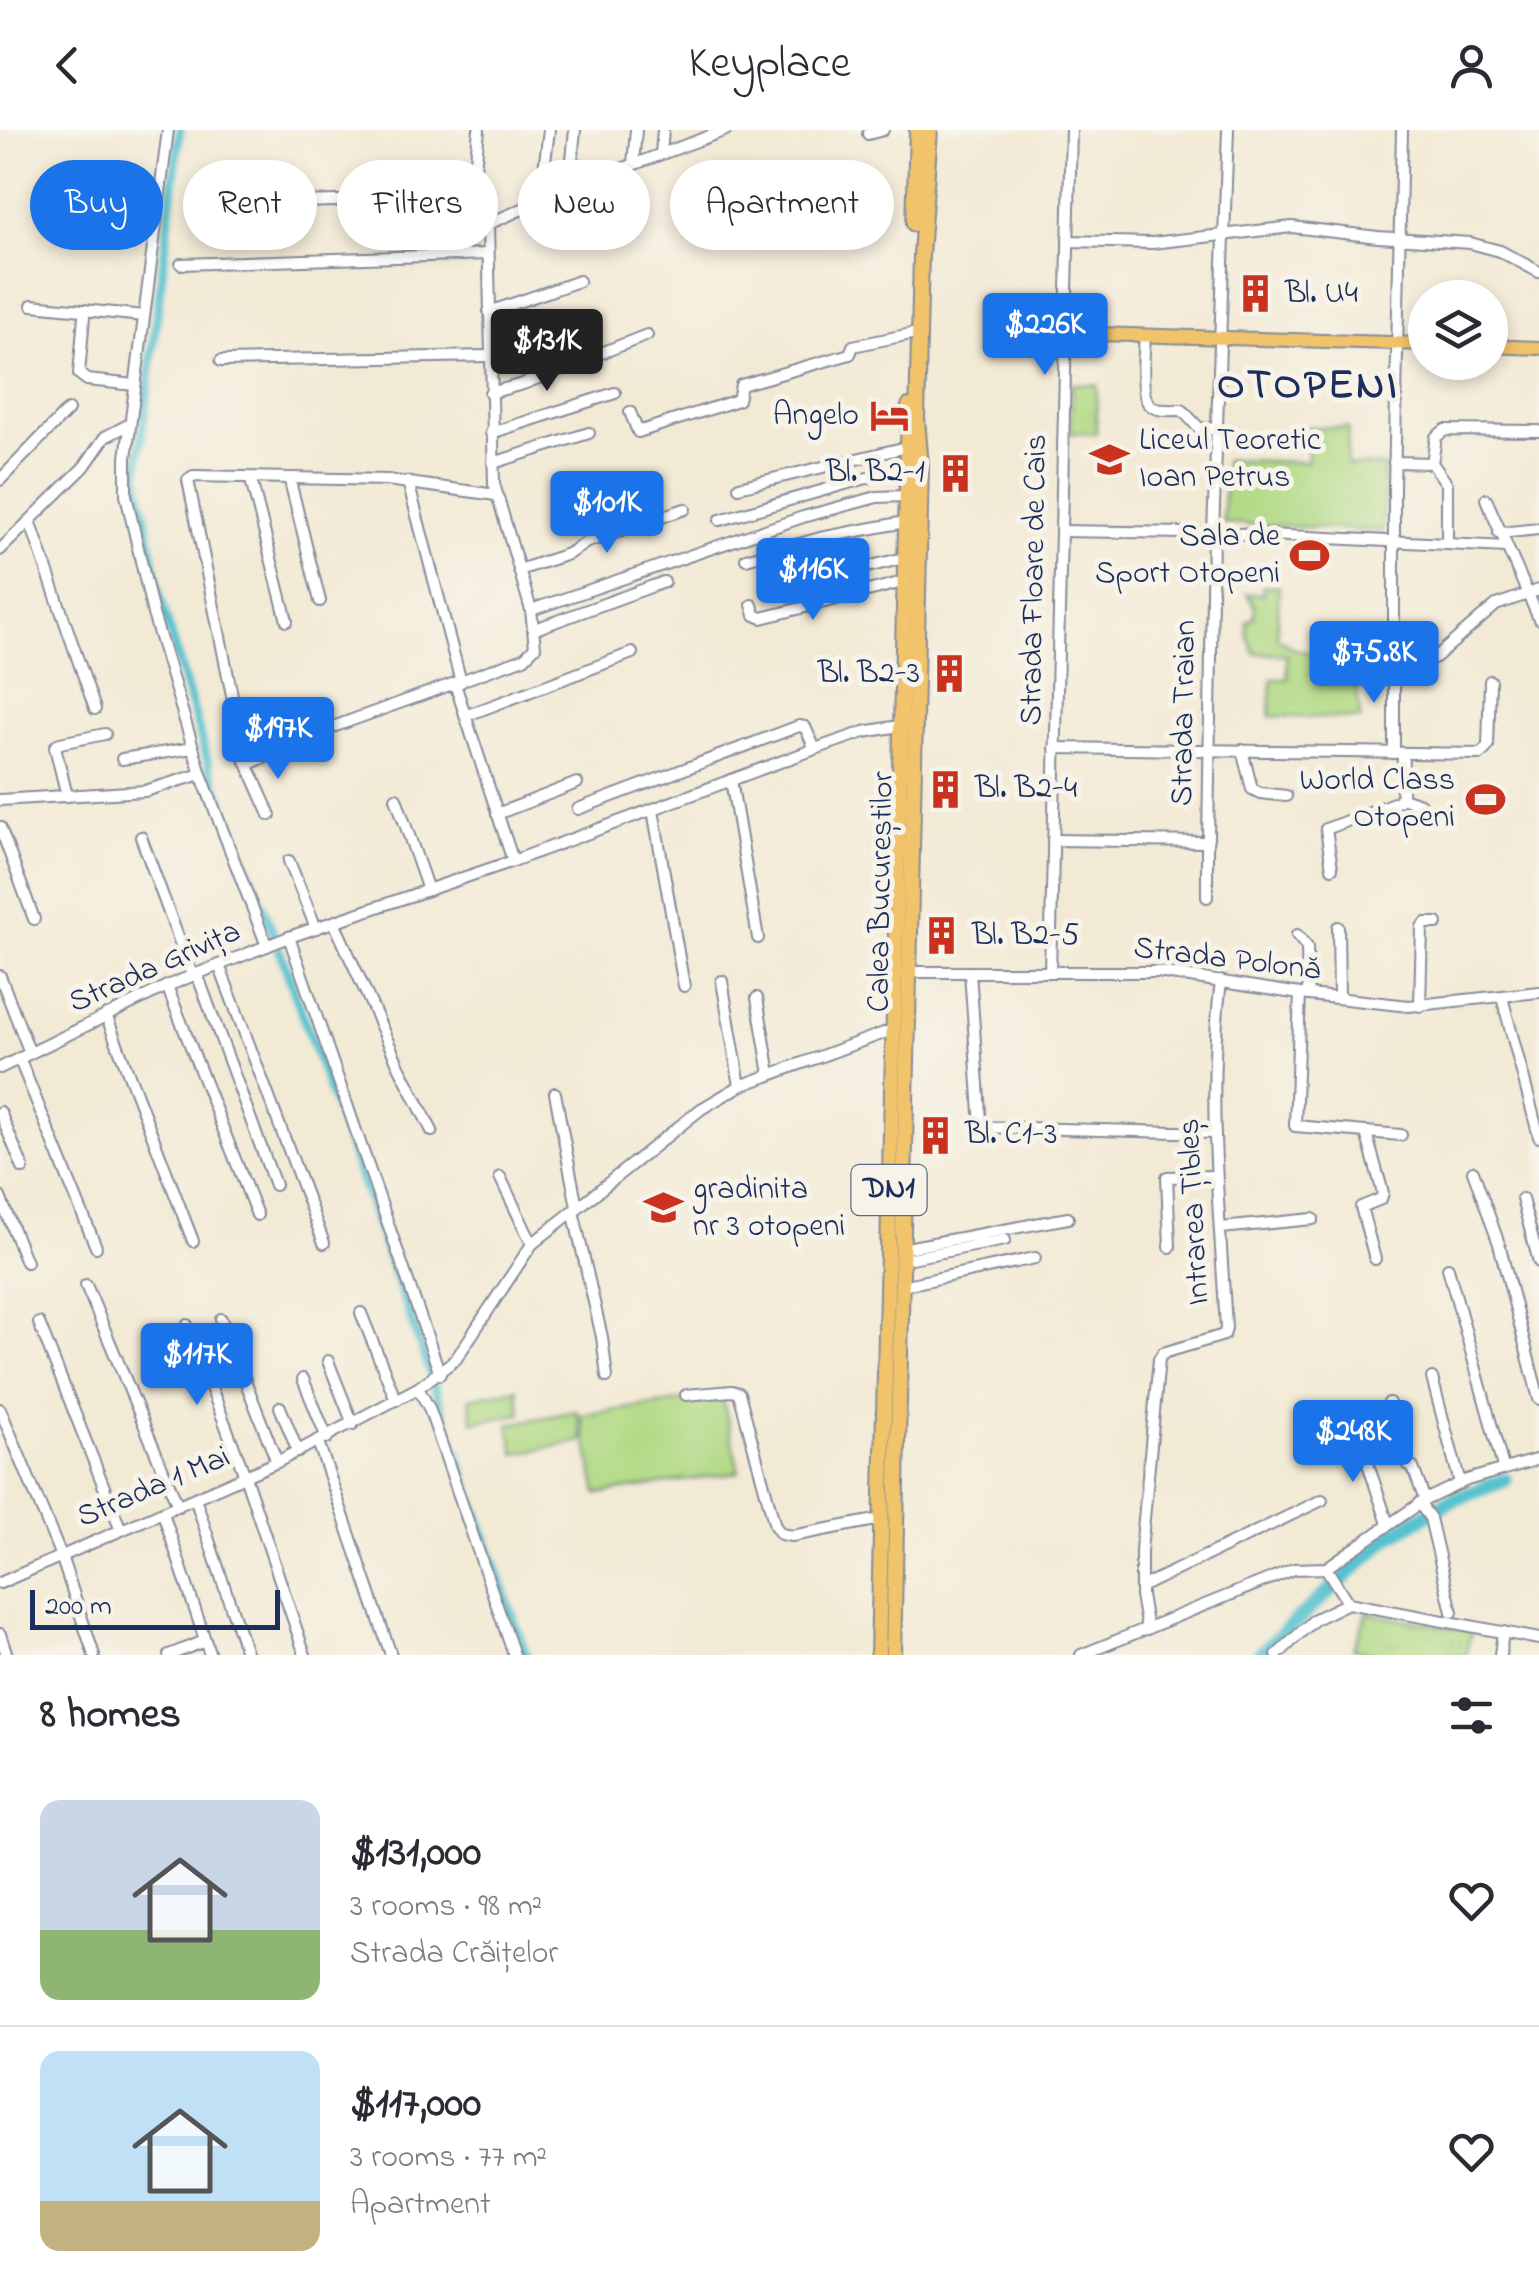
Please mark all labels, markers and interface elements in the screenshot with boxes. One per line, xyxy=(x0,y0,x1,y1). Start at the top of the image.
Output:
text: Keyplace xyxy=(688,32,851,98)
icon: back xyxy=(40,38,95,93)
icon: person xyxy=(1444,38,1499,93)
chip: Buy xyxy=(30,160,163,250)
chip: Rent xyxy=(183,160,317,250)
chip: Filters xyxy=(337,160,498,250)
chip: New xyxy=(518,160,650,250)
chip: Apartment xyxy=(670,160,894,250)
place label: Bl. U4 xyxy=(1284,271,1358,318)
building icon: Bl. U4 xyxy=(1234,273,1276,315)
map controls xyxy=(1408,280,1508,380)
button: layers xyxy=(1408,280,1508,380)
pin: $226K xyxy=(975,293,1115,378)
text: $226K xyxy=(1005,302,1085,349)
pin: $131K xyxy=(477,309,617,394)
text: $131K xyxy=(513,318,581,365)
district label: OTOPENI xyxy=(1217,356,1399,417)
place label: Angelo xyxy=(773,393,859,440)
hotel icon: Angelo xyxy=(868,395,910,437)
place label: Liceul Teoretic Ioan Petrus xyxy=(1139,418,1322,502)
street label: Strada Floare de Cais xyxy=(1009,434,1061,726)
school or university icon: Liceul Teoretic Ioan Petrus xyxy=(1088,438,1130,480)
place label: Bl. B2-1 xyxy=(825,450,925,497)
building icon: Bl. B2-1 xyxy=(934,452,976,494)
pin: $101K xyxy=(537,471,677,556)
text: $101K xyxy=(572,480,642,527)
place label: Sala de Sport Otopeni xyxy=(1095,514,1281,598)
sports icon: Sala de Sport Otopeni xyxy=(1289,534,1331,576)
pin: $116K xyxy=(743,538,883,623)
text: $116K xyxy=(778,547,848,594)
street label: Strada Traian xyxy=(1160,620,1210,806)
pin: $75.8K xyxy=(1293,621,1455,706)
text: $75.8K xyxy=(1332,630,1416,677)
place label: Bl. B2-3 xyxy=(817,651,920,698)
building icon: Bl. B2-3 xyxy=(929,653,971,695)
pin: $197K xyxy=(208,697,348,782)
text: $197K xyxy=(244,706,312,753)
place label: World Class Otopeni xyxy=(1299,758,1455,842)
place label: Bl. B2-4 xyxy=(974,766,1077,813)
building icon: Bl. B2-4 xyxy=(924,768,966,810)
street label: Calea Bucureștilor xyxy=(856,771,908,1013)
sports icon: World Class Otopeni xyxy=(1464,778,1506,820)
street label: Strada Grivița xyxy=(62,909,248,1027)
place label: Bl. B2-5 xyxy=(971,913,1079,960)
building icon: Bl. B2-5 xyxy=(921,915,963,957)
street label: Strada Polonă xyxy=(1131,925,1323,995)
place label: Bl. C1-3 xyxy=(964,1112,1057,1159)
building icon: Bl. C1-3 xyxy=(914,1114,956,1156)
street label: Intrarea Țibleș xyxy=(1167,1117,1223,1307)
road number: DN1 xyxy=(852,1165,926,1215)
place label: gradinita nr 3 otopeni xyxy=(692,1167,845,1251)
school or university icon: gradinita nr 3 otopeni xyxy=(642,1187,684,1229)
pin: $117K xyxy=(127,1323,267,1408)
text: $117K xyxy=(163,1332,231,1379)
pin: $248K xyxy=(1283,1400,1423,1485)
text: $248K xyxy=(1315,1409,1391,1456)
street label: Strada 1 Mai xyxy=(70,1435,238,1541)
scale bar xyxy=(30,1585,280,1630)
text: 200 m xyxy=(45,1587,112,1628)
text: 8 homes xyxy=(40,1685,181,1746)
icon: filters xyxy=(1444,1688,1499,1743)
text: $131,000 xyxy=(350,1823,481,1884)
icon: home xyxy=(120,1840,240,1960)
icon: heart xyxy=(1444,1873,1499,1928)
text: 3 rooms · 98 m² xyxy=(350,1884,542,1931)
text: Strada Crăițelor xyxy=(350,1931,558,1978)
text: $117,000 xyxy=(350,2074,481,2135)
icon: home xyxy=(120,2091,240,2211)
icon: heart xyxy=(1444,2124,1499,2179)
text: 3 rooms · 77 m² xyxy=(350,2135,547,2182)
text: Apartment xyxy=(350,2182,491,2229)

